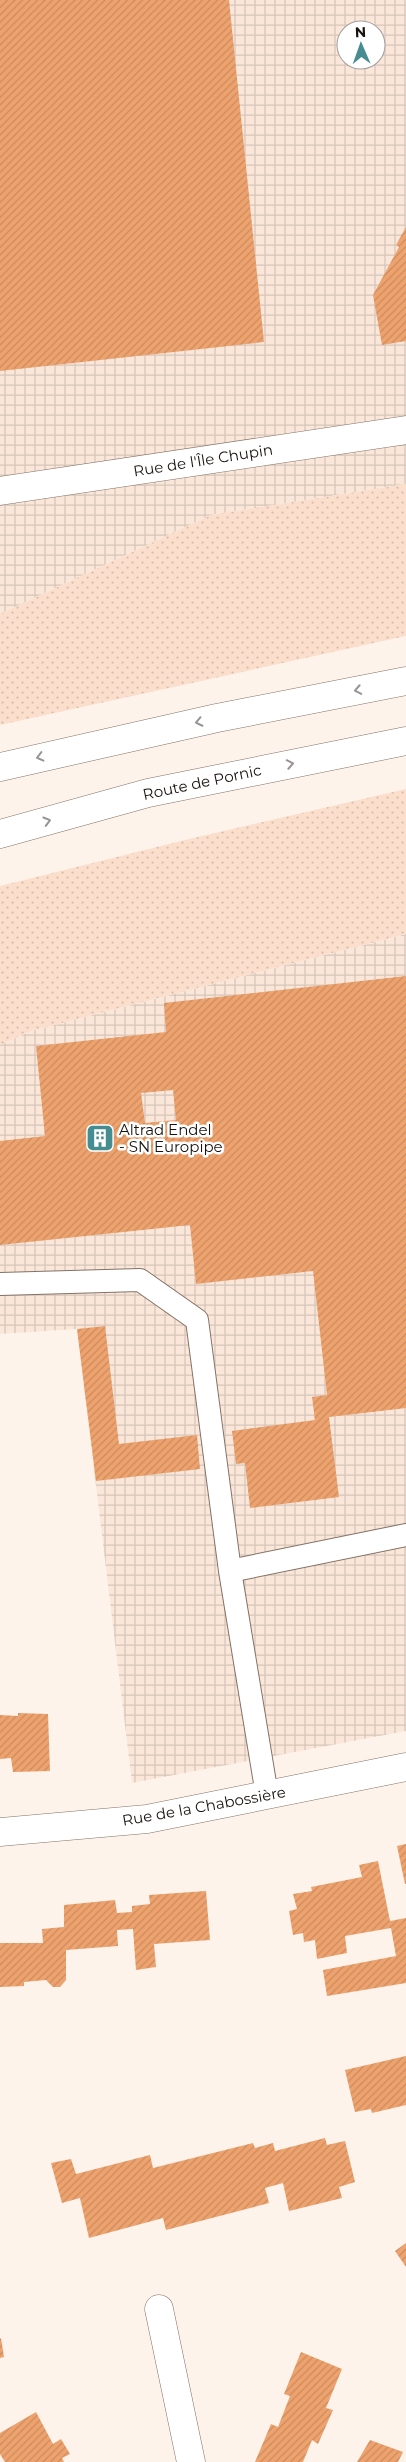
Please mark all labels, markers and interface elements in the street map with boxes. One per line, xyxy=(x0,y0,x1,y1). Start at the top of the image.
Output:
north arrow xyxy=(336,20,386,70)
text: N xyxy=(355,23,367,41)
street label: Rue de l'Île Chupin xyxy=(132,440,274,480)
one-way arrow xyxy=(354,685,363,695)
one-way arrow xyxy=(194,716,203,727)
one-way arrow xyxy=(36,751,45,762)
street label: Route de Pornic xyxy=(141,760,263,804)
one-way arrow xyxy=(286,760,295,770)
one-way arrow xyxy=(43,816,51,827)
place label: Altrad Endel - SN Europipe xyxy=(119,1120,223,1156)
building icon: Altrad Endel - SN Europipe xyxy=(85,1123,115,1153)
street label: Rue de la Chabossière xyxy=(121,1782,287,1830)

